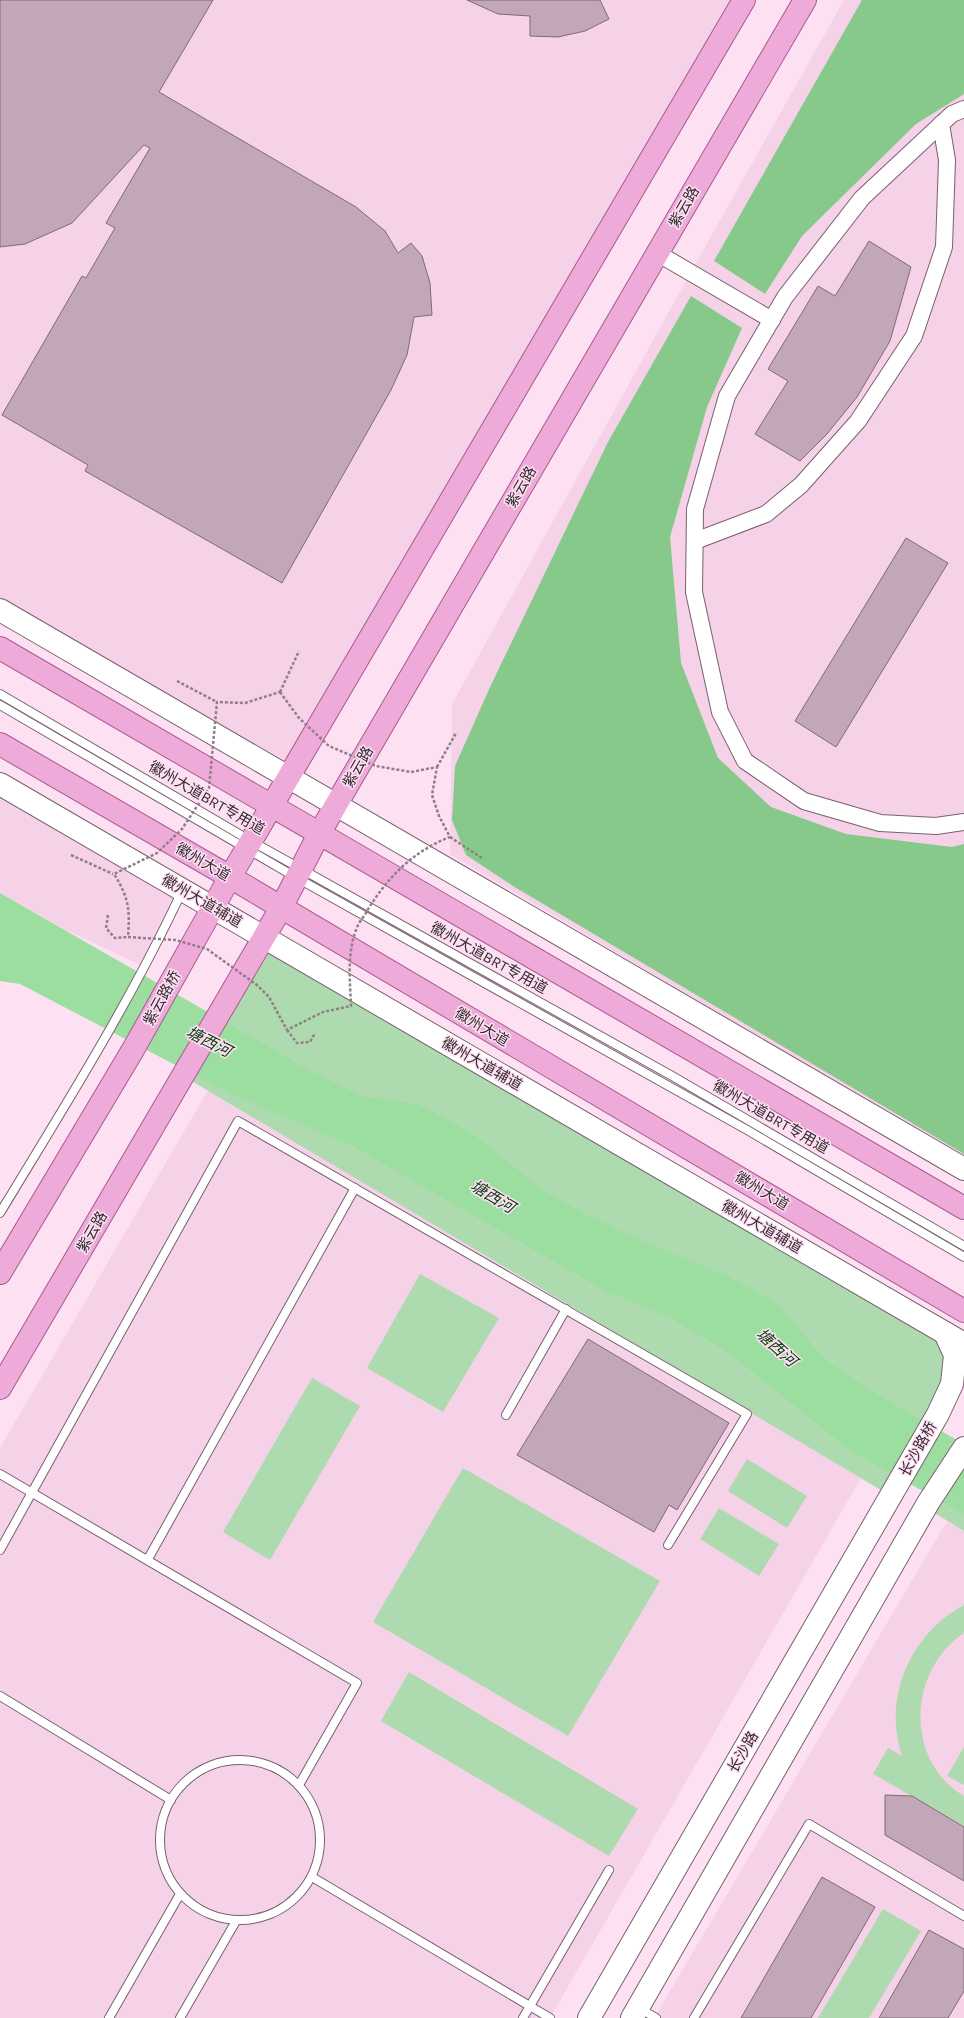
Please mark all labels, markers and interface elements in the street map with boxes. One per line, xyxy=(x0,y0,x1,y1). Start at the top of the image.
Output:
street label: 紫云路 xyxy=(665,183,703,231)
street label: 紫云路 xyxy=(502,463,540,511)
street label: 紫云路 xyxy=(339,743,377,791)
street label: 徽州大道BRT专用道 xyxy=(146,757,268,839)
street label: 徽州大道 xyxy=(173,839,233,885)
street label: 徽州大道辅道 xyxy=(159,871,245,931)
street label: 徽州大道BRT专用道 xyxy=(427,918,551,998)
street label: 紫云路桥 xyxy=(140,967,184,1029)
street label: 徽州大道 xyxy=(452,1004,512,1050)
water label: 塘西河 xyxy=(183,1022,237,1062)
street label: 徽州大道辅道 xyxy=(439,1034,525,1094)
street label: 徽州大道BRT专用道 xyxy=(710,1076,832,1158)
street label: 徽州大道 xyxy=(732,1168,792,1214)
water label: 塘西河 xyxy=(467,1176,521,1218)
street label: 徽州大道辅道 xyxy=(719,1197,805,1257)
street label: 紫云路 xyxy=(73,1208,111,1256)
water label: 塘西河 xyxy=(752,1324,803,1372)
street label: 长沙路桥 xyxy=(896,1418,940,1480)
street label: 长沙路 xyxy=(724,1728,762,1776)

